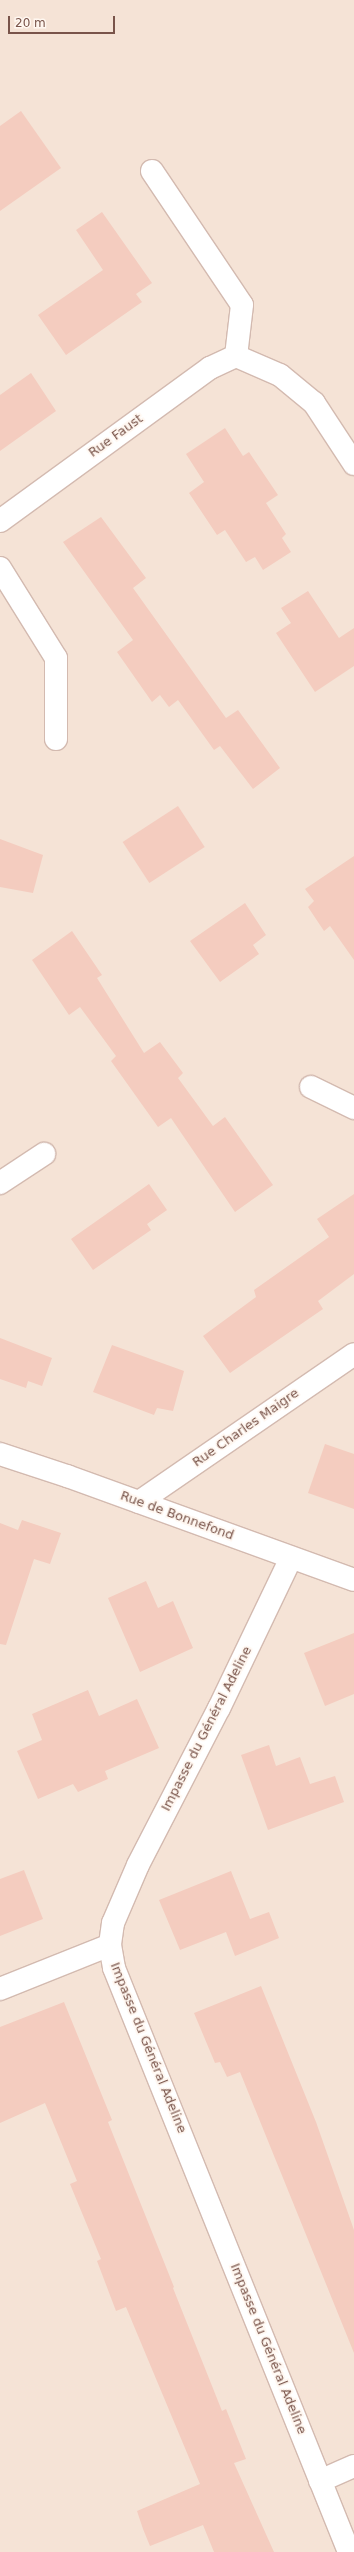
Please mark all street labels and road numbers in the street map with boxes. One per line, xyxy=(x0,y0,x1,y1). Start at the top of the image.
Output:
street label: Rue Faust xyxy=(86,411,146,461)
street label: Rue Charles Maigre xyxy=(190,1385,302,1471)
street label: Rue de Bonnefond xyxy=(118,1488,236,1544)
street label: Impasse du Général Adeline xyxy=(159,1644,255,1814)
street label: Impasse du Général Adeline xyxy=(107,1960,189,2136)
street label: Impasse du Général Adeline xyxy=(227,2261,309,2437)

